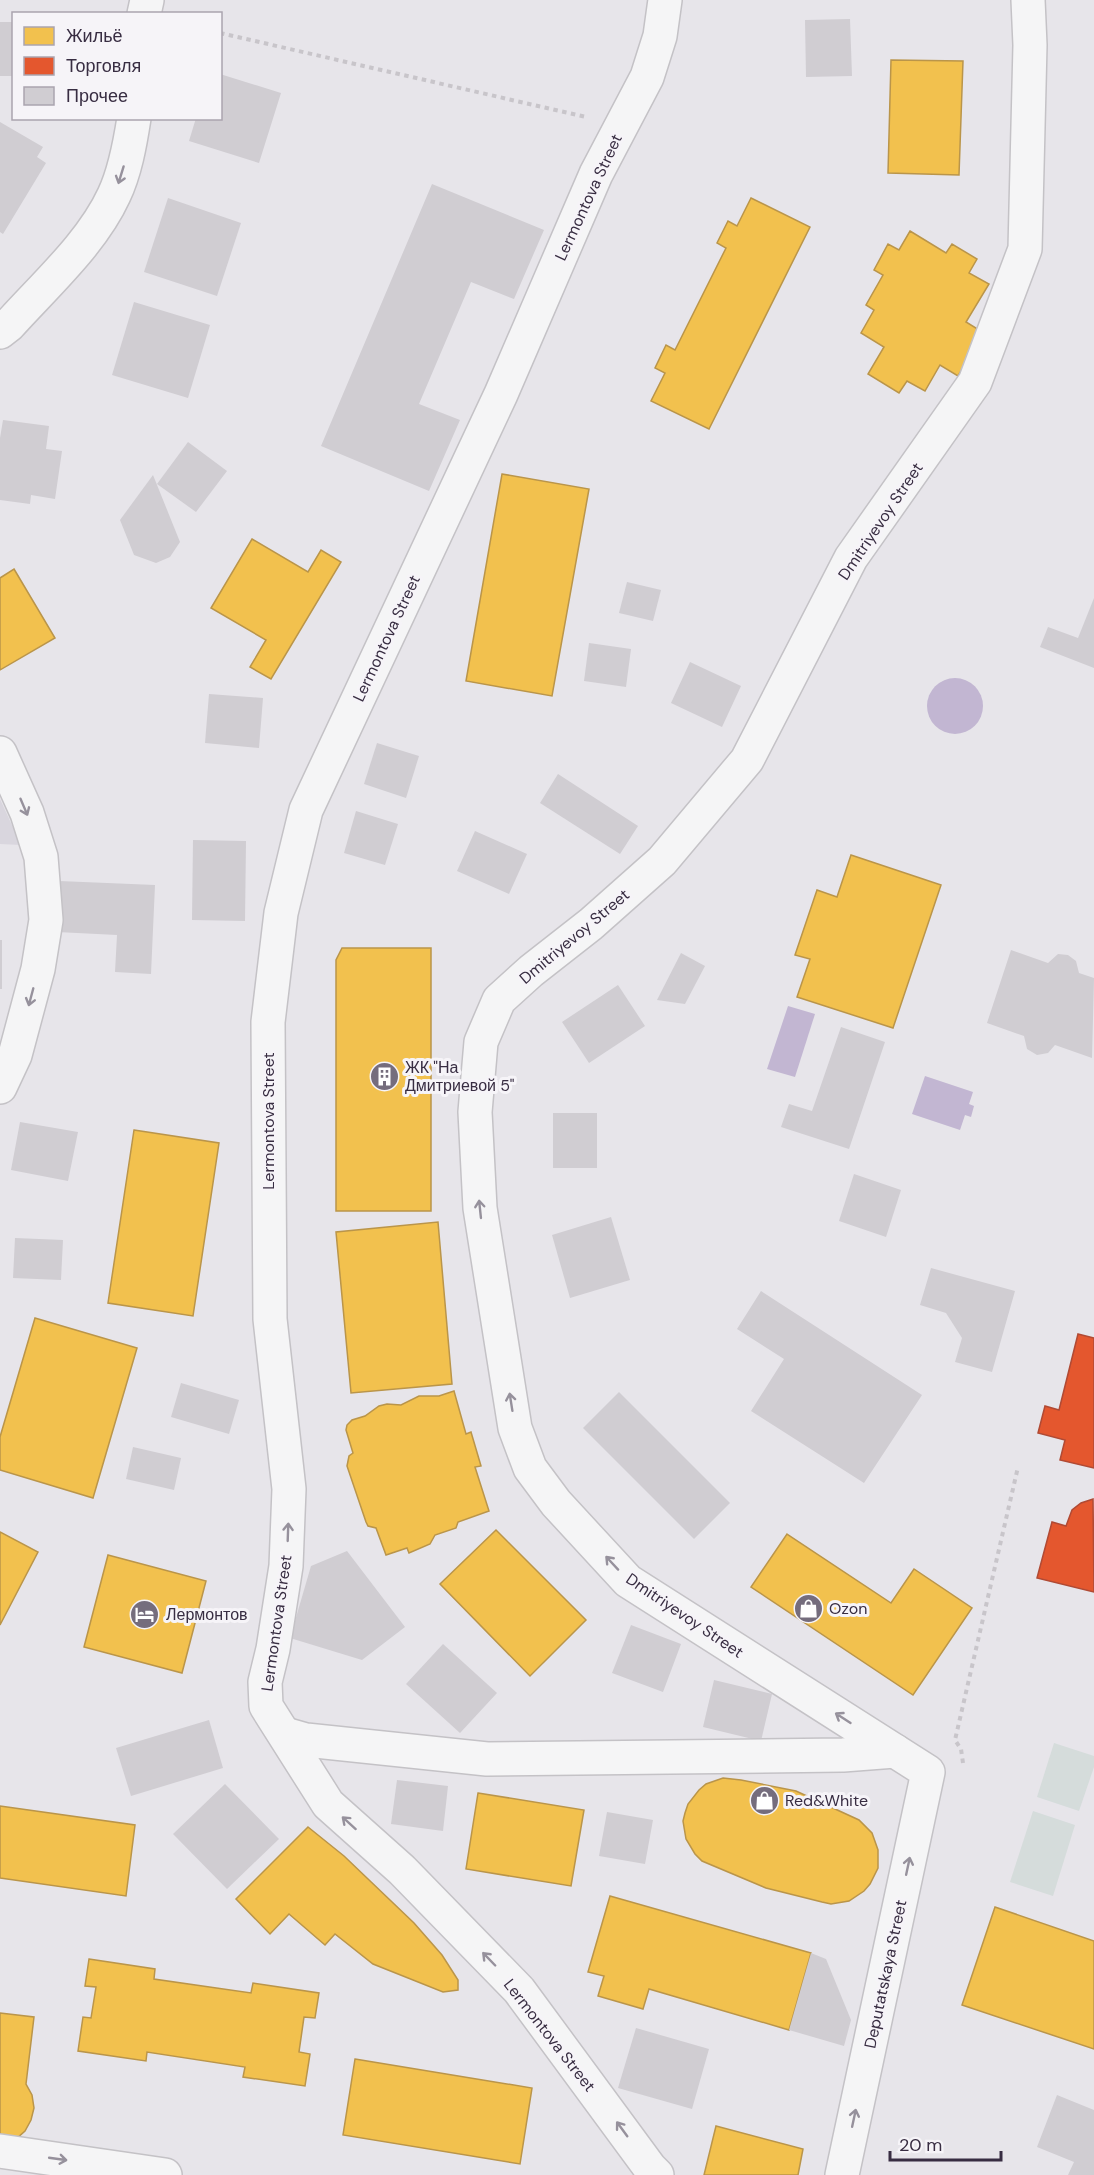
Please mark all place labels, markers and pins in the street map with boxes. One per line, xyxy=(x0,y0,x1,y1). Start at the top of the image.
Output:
place label: ЖК "На Дмитриевой 5" xyxy=(405,1057,515,1096)
building icon: ЖК "На Дмитриевой 5" xyxy=(368,1060,400,1092)
shop icon: Ozon xyxy=(792,1592,824,1624)
hotel icon: Лермонтов xyxy=(129,1598,161,1630)
place label: Ozon xyxy=(829,1598,867,1619)
place label: Лермонтов xyxy=(166,1604,248,1625)
shop icon: Red&White xyxy=(748,1784,780,1816)
place label: Red&White xyxy=(785,1790,868,1811)

